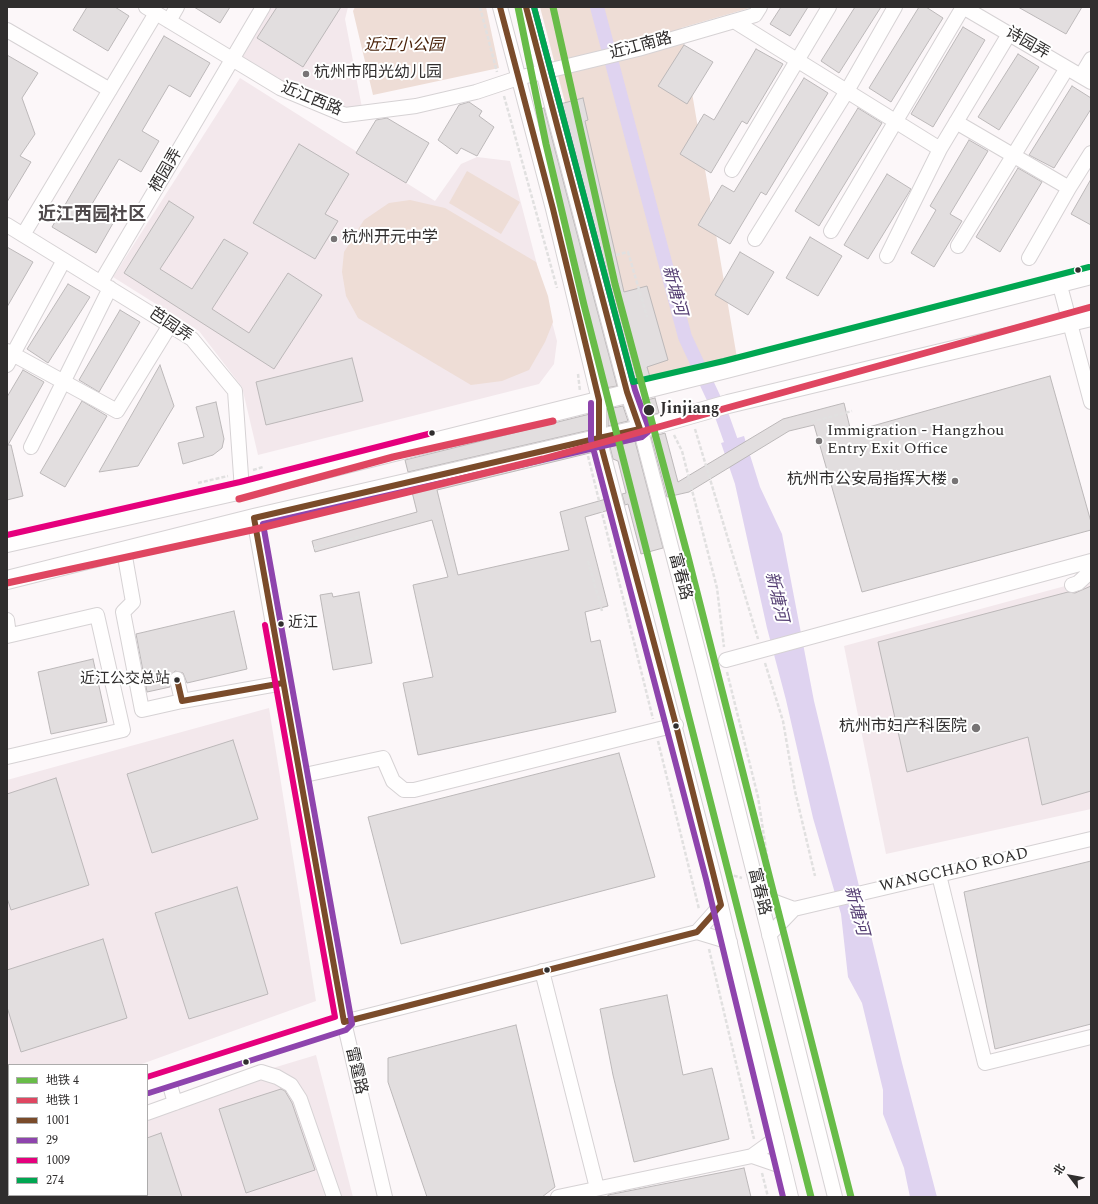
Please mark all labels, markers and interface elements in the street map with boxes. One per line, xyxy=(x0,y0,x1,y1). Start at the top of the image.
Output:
street label: 诗园弄 xyxy=(1001,24,1053,64)
street label: 近江南路 xyxy=(608,29,674,65)
park label: 近江小公园 xyxy=(364,37,444,57)
place label: 杭州市阳光幼儿园 xyxy=(314,64,442,84)
marker: 杭州市阳光幼儿园 xyxy=(301,69,311,79)
street label: 近江西路 xyxy=(278,79,344,121)
street label: 栖园弄 xyxy=(147,145,187,197)
district label: 近江西园社区 xyxy=(38,205,146,227)
place label: 杭州开元中学 xyxy=(342,229,438,249)
marker: 杭州开元中学 xyxy=(329,234,339,244)
water label: 新塘河 xyxy=(657,264,689,318)
unlabelled marker xyxy=(1073,265,1083,275)
street label: 芭园弄 xyxy=(145,305,195,347)
place label: Jinjiang xyxy=(660,400,719,420)
marker: Jinjiang xyxy=(642,403,656,417)
place label: Immigration - Hangzhou Entry Exit Office xyxy=(827,422,1004,460)
unlabelled marker xyxy=(427,428,437,438)
marker: Immigration - Hangzhou Entry Exit Office xyxy=(814,436,824,446)
place label: 杭州市公安局指挥大楼 xyxy=(787,471,947,491)
marker: 杭州市公安局指挥大楼 xyxy=(950,476,960,486)
street label: 富春路 xyxy=(664,551,694,603)
water label: 新塘河 xyxy=(759,570,791,624)
place label: 近江 xyxy=(288,615,318,633)
marker: 近江 xyxy=(276,619,286,629)
place label: 近江公交总站 xyxy=(80,671,170,689)
marker: 近江公交总站 xyxy=(172,675,182,685)
place label: 杭州市妇产科医院 xyxy=(839,718,967,738)
unlabelled marker xyxy=(671,721,681,731)
marker: 杭州市妇产科医院 xyxy=(970,722,982,734)
street label: WANGCHAO ROAD xyxy=(878,844,1030,898)
street label: 富春路 xyxy=(743,866,773,918)
water label: 新塘河 xyxy=(839,884,871,938)
unlabelled marker xyxy=(542,965,552,975)
street label: 雷霆路 xyxy=(340,1045,370,1097)
unlabelled marker xyxy=(241,1057,251,1067)
legend xyxy=(8,1064,148,1196)
text: 地铁 4 xyxy=(46,1071,79,1090)
text: 地铁 1 xyxy=(46,1091,79,1110)
text: 1001 xyxy=(46,1111,70,1130)
text: 29 xyxy=(46,1131,58,1150)
text: 1009 xyxy=(46,1151,70,1170)
north arrow xyxy=(1050,1156,1090,1196)
text: 北 xyxy=(1049,1160,1070,1179)
text: 274 xyxy=(46,1171,64,1190)

